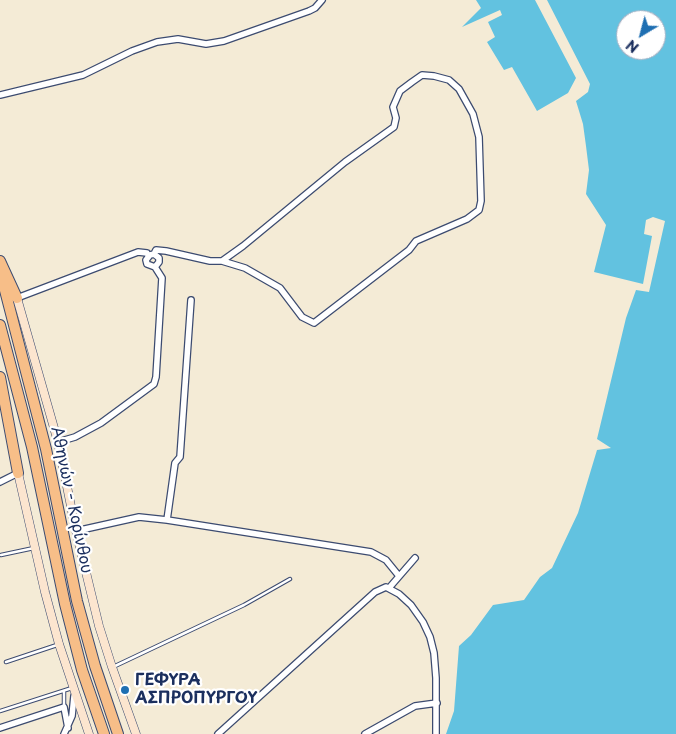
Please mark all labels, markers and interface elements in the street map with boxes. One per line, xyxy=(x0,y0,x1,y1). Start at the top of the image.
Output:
north arrow xyxy=(616,10,666,60)
text: N xyxy=(622,35,643,58)
street label: Αθηνών - Κορίνθου xyxy=(46,425,96,575)
place label: ΓΕΦΥΡΑ ΑΣΠΡΟΠΥΡΓΟΥ xyxy=(135,671,257,709)
marker: ΓΕΦΥΡΑ ΑΣΠΡΟΠΥΡΓΟΥ xyxy=(119,684,131,696)

